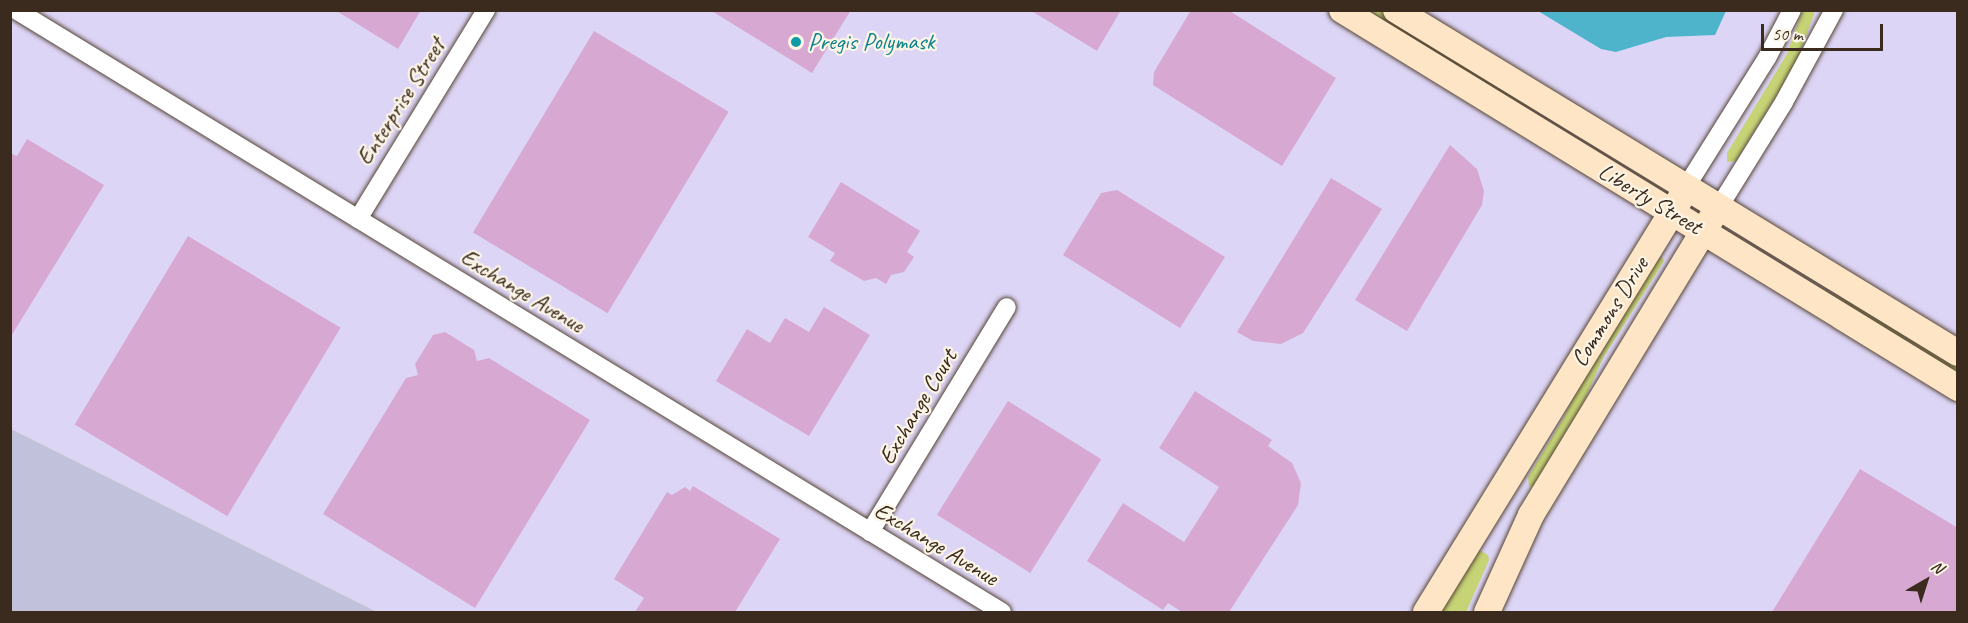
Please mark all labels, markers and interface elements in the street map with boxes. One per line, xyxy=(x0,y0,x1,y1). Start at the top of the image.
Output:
scale bar xyxy=(1764,12,1886,50)
text: 50 m xyxy=(1772,23,1803,45)
place label: Pregis Polymask xyxy=(808,28,934,56)
street label: Enterprise Street xyxy=(351,33,451,171)
marker: Pregis Polymask xyxy=(789,35,803,49)
street label: Liberty Street xyxy=(1593,157,1707,241)
street label: Exchange Avenue xyxy=(455,243,589,339)
street label: Commons Drive xyxy=(1565,252,1655,372)
street label: Exchange Court xyxy=(872,344,964,470)
street label: Exchange Avenue xyxy=(869,496,1003,592)
north arrow xyxy=(1896,551,1956,611)
text: N xyxy=(1927,556,1947,578)

